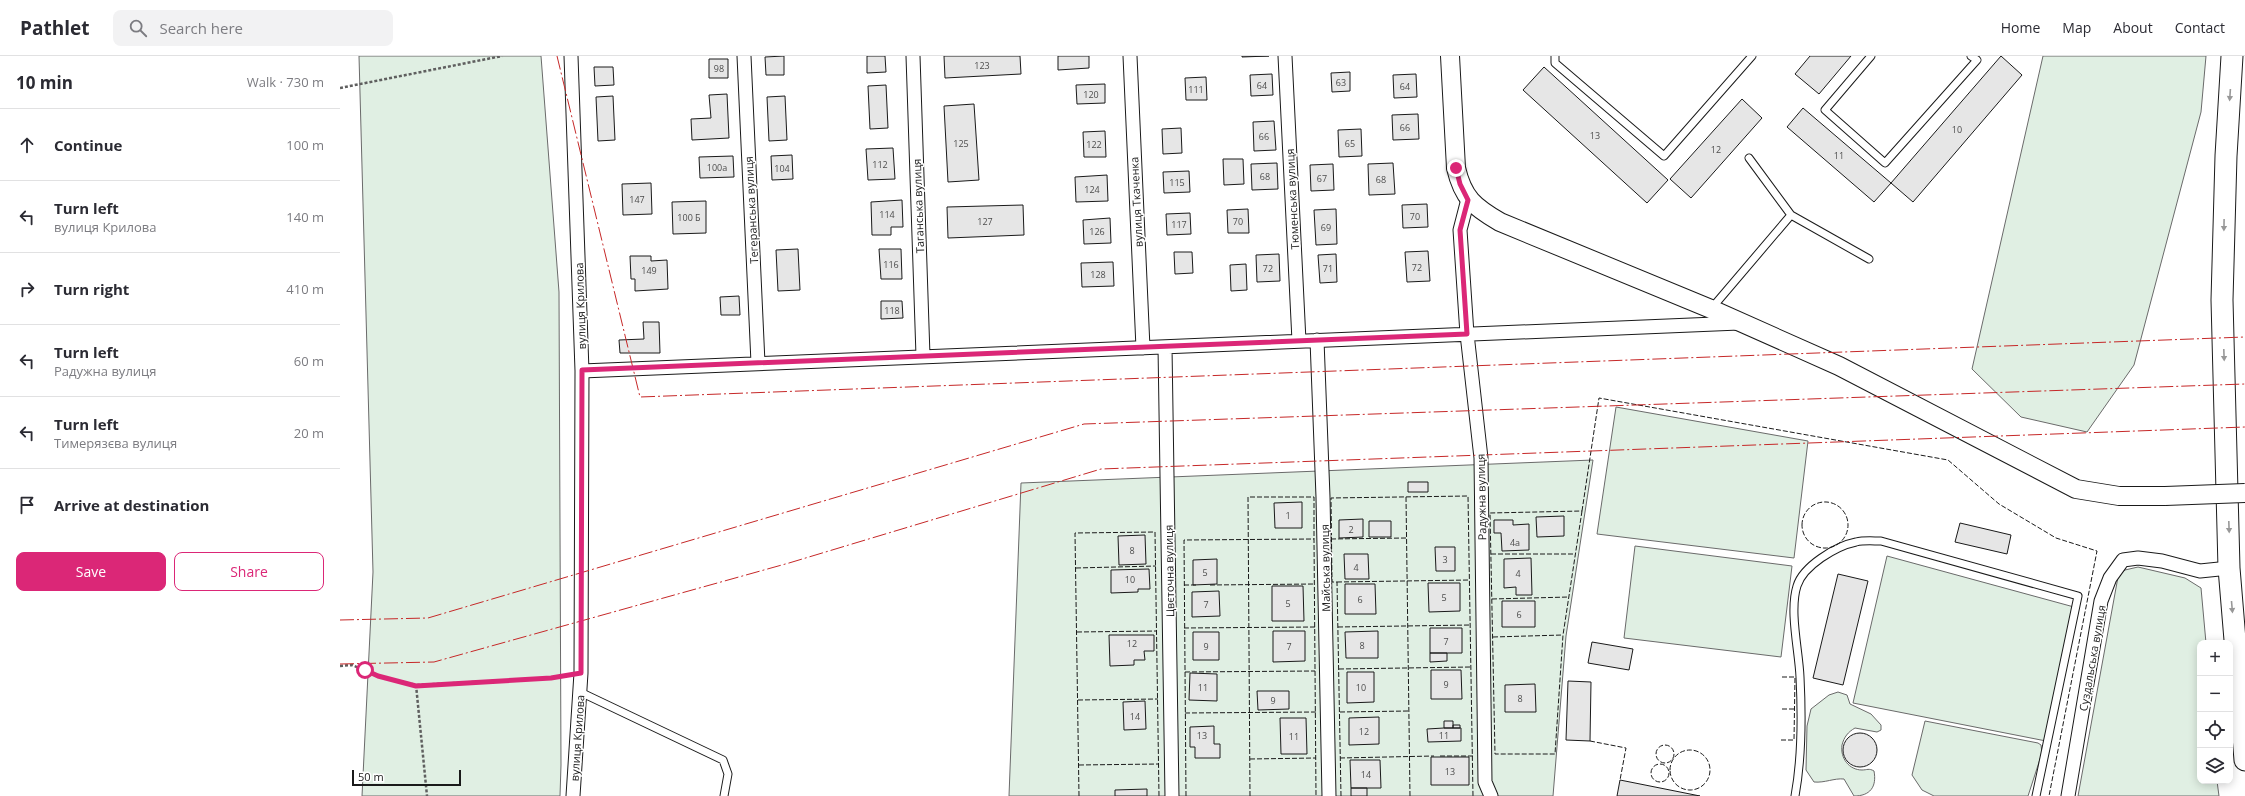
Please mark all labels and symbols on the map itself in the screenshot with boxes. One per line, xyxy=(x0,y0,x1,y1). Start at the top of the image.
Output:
house number: 123 xyxy=(974,59,990,72)
house number: 98 xyxy=(714,62,724,75)
house number: 63 xyxy=(1336,76,1346,89)
house number: 64 xyxy=(1257,79,1267,92)
house number: 64 xyxy=(1400,80,1410,93)
house number: 111 xyxy=(1188,83,1204,96)
house number: 120 xyxy=(1083,88,1099,101)
one-way arrow xyxy=(2227,89,2233,102)
house number: 66 xyxy=(1400,121,1410,134)
house number: 10 xyxy=(1952,123,1962,136)
house number: 13 xyxy=(1590,129,1600,142)
house number: 66 xyxy=(1259,130,1269,143)
house number: 125 xyxy=(953,137,969,150)
house number: 65 xyxy=(1345,137,1355,150)
house number: 122 xyxy=(1086,138,1102,151)
house number: 12 xyxy=(1711,143,1721,156)
street label: Тюменська вулиця xyxy=(1282,148,1302,250)
house number: 11 xyxy=(1834,149,1844,162)
street label: Тегеранська вулиця xyxy=(741,156,761,264)
street label: вулиця Ткаченка xyxy=(1126,156,1146,248)
house number: 112 xyxy=(872,158,888,171)
street label: Таганська вулиця xyxy=(909,159,927,253)
route end xyxy=(1447,159,1465,177)
house number: 100а xyxy=(707,161,727,174)
house number: 104 xyxy=(774,162,790,175)
house number: 68 xyxy=(1260,170,1270,183)
house number: 67 xyxy=(1317,172,1327,185)
house number: 68 xyxy=(1376,173,1386,186)
house number: 115 xyxy=(1169,176,1185,189)
house number: 124 xyxy=(1084,183,1100,196)
house number: 147 xyxy=(629,193,645,206)
house number: 114 xyxy=(879,208,895,221)
house number: 70 xyxy=(1410,210,1420,223)
house number: 100 Б xyxy=(677,211,701,224)
house number: 127 xyxy=(977,215,993,228)
house number: 70 xyxy=(1233,215,1243,228)
house number: 117 xyxy=(1171,218,1187,231)
one-way arrow xyxy=(2221,219,2228,231)
house number: 69 xyxy=(1321,221,1331,234)
house number: 126 xyxy=(1089,225,1105,238)
house number: 116 xyxy=(883,258,899,271)
house number: 72 xyxy=(1412,261,1422,274)
street label: вулиця Крилова xyxy=(571,262,589,350)
house number: 72 xyxy=(1263,262,1273,275)
house number: 71 xyxy=(1323,262,1333,275)
house number: 149 xyxy=(641,264,657,277)
house number: 128 xyxy=(1090,268,1106,281)
house number: 118 xyxy=(884,304,900,317)
one-way arrow xyxy=(2221,349,2227,362)
street label: Радужна вулиця xyxy=(1473,454,1489,540)
house number: 1 xyxy=(1285,509,1291,522)
one-way arrow xyxy=(2226,521,2232,534)
house number: 2 xyxy=(1348,523,1354,536)
street label: Майська вулиця xyxy=(1317,524,1333,612)
street label: Цвєточна вулиця xyxy=(1161,525,1177,617)
house number: 4а xyxy=(1510,536,1520,549)
house number: 8 xyxy=(1129,544,1135,557)
house number: 3 xyxy=(1442,553,1448,566)
house number: 4 xyxy=(1353,561,1359,574)
house number: 5 xyxy=(1202,566,1208,579)
house number: 4 xyxy=(1515,567,1521,580)
house number: 10 xyxy=(1125,573,1135,586)
house number: 5 xyxy=(1441,591,1447,604)
house number: 6 xyxy=(1357,593,1363,606)
house number: 5 xyxy=(1285,597,1291,610)
house number: 7 xyxy=(1203,598,1209,611)
one-way arrow xyxy=(2229,601,2235,613)
street label: Суздальська вулиця xyxy=(2075,604,2109,712)
house number: 6 xyxy=(1516,608,1522,621)
house number: 7 xyxy=(1443,635,1449,648)
house number: 12 xyxy=(1127,637,1137,650)
house number: 8 xyxy=(1359,639,1365,652)
house number: 9 xyxy=(1203,640,1209,653)
house number: 7 xyxy=(1286,640,1292,653)
route start xyxy=(356,661,374,679)
house number: 9 xyxy=(1443,678,1449,691)
house number: 11 xyxy=(1198,681,1208,694)
house number: 10 xyxy=(1356,681,1366,694)
house number: 8 xyxy=(1517,692,1523,705)
street label: вулиця Крилова xyxy=(566,694,588,782)
house number: 9 xyxy=(1270,694,1276,707)
house number: 14 xyxy=(1130,710,1140,723)
house number: 12 xyxy=(1359,725,1369,738)
house number: 13 xyxy=(1197,729,1207,742)
house number: 11 xyxy=(1439,729,1449,742)
house number: 11 xyxy=(1289,730,1299,743)
house number: 13 xyxy=(1445,765,1455,778)
scale bar xyxy=(352,768,461,787)
house number: 14 xyxy=(1361,768,1371,781)

